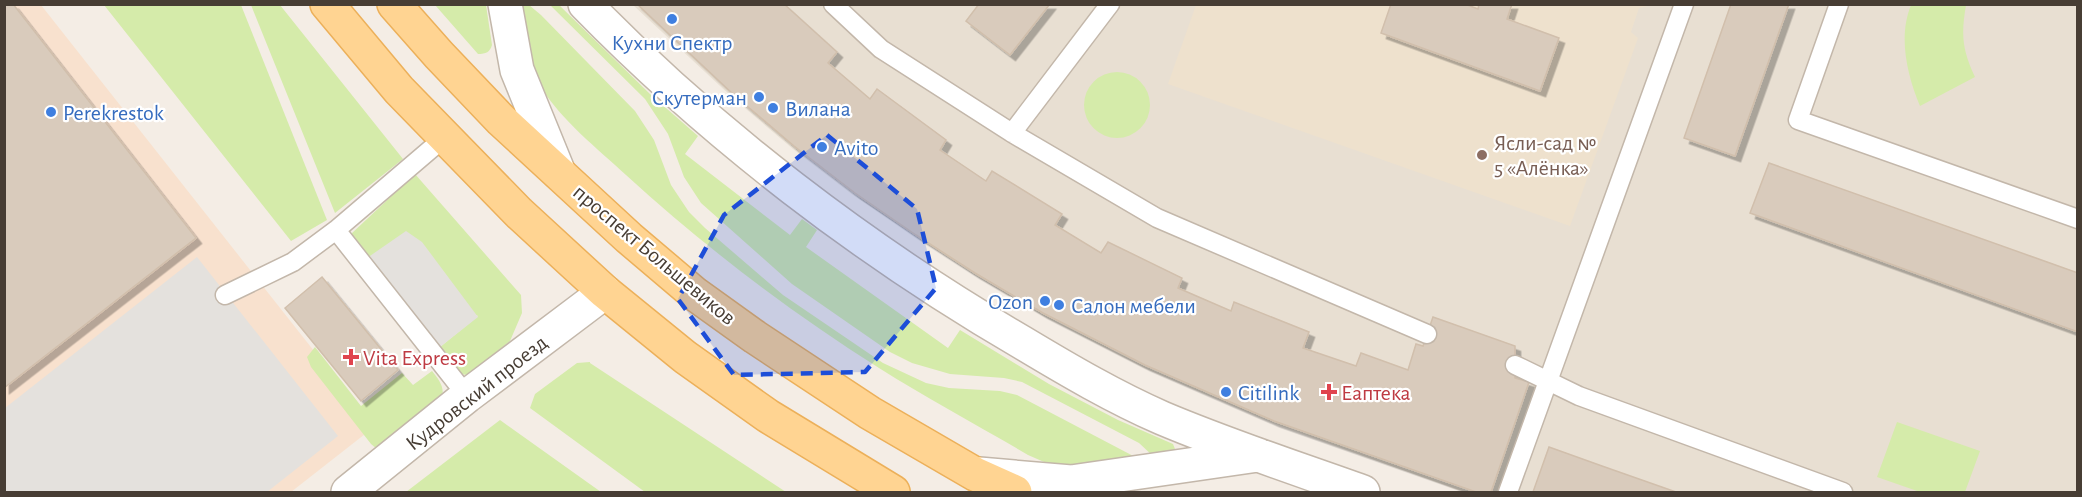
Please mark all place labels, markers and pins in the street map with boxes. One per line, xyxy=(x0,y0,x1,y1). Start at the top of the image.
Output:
marker: Кухни Спектр xyxy=(665,12,679,26)
place label: Кухни Спектр xyxy=(612,32,732,54)
place label: Скутерман xyxy=(652,87,747,109)
marker: Скутерман xyxy=(752,90,766,104)
place label: Вилана xyxy=(785,98,851,120)
marker: Вилана xyxy=(766,101,780,115)
place label: Perekrestok xyxy=(63,102,164,124)
marker: Perekrestok xyxy=(44,105,58,119)
place label: Ясли-сад № 5 «Алёнка» xyxy=(1494,132,1596,179)
place label: Avito xyxy=(834,137,878,159)
marker: Avito xyxy=(815,140,829,154)
marker: Ясли-сад № 5 «Алёнка» xyxy=(1475,148,1489,162)
place label: Ozon xyxy=(988,291,1033,313)
marker: Ozon xyxy=(1038,294,1052,308)
place label: Салон мебели xyxy=(1071,295,1196,317)
marker: Салон мебели xyxy=(1052,298,1066,312)
place label: Vita Express xyxy=(363,347,466,369)
marker: Vita Express xyxy=(344,350,358,364)
place label: Citilink xyxy=(1238,382,1299,404)
place label: Еаптека xyxy=(1341,382,1411,404)
marker: Citilink xyxy=(1219,385,1233,399)
marker: Еаптека xyxy=(1322,385,1336,399)

